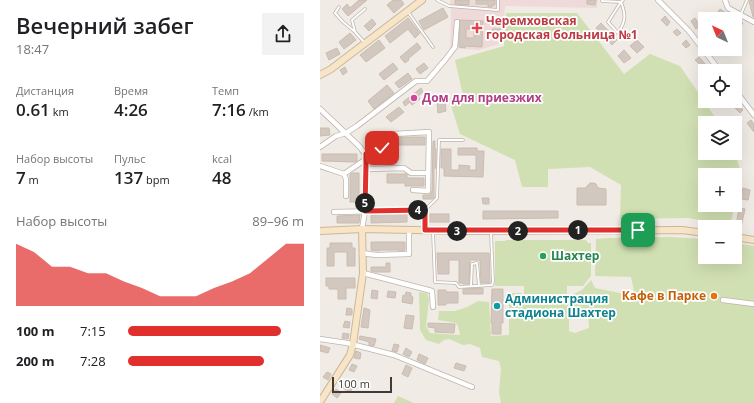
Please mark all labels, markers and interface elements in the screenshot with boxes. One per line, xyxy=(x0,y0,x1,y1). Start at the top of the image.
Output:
text: Вечерний забег xyxy=(16,10,194,40)
place label: Черемховская городская больница №1 xyxy=(486,12,638,43)
north arrow xyxy=(698,12,742,56)
map controls xyxy=(698,12,742,264)
button: share xyxy=(262,13,304,55)
marker: Черемховская городская больница №1 xyxy=(471,22,483,34)
text: 18:47 xyxy=(16,40,49,58)
button: locate xyxy=(698,64,742,108)
text: Дистанция xyxy=(16,83,74,98)
text: Время xyxy=(114,83,148,98)
text: Темп xyxy=(212,83,239,98)
place label: Дом для приезжих xyxy=(422,89,542,106)
marker: Дом для приезжих xyxy=(409,93,419,103)
text: 0.61 xyxy=(16,98,50,121)
text: 4:26 xyxy=(114,98,148,121)
text: 7:16 xyxy=(212,98,246,121)
text: km xyxy=(50,104,69,119)
text: /km xyxy=(246,104,269,119)
button: layers xyxy=(698,116,742,160)
pin xyxy=(365,131,399,165)
icon: check xyxy=(371,137,393,159)
text: Набор высоты xyxy=(16,151,93,166)
text: Пульс xyxy=(114,151,146,166)
text: kcal xyxy=(212,151,232,166)
text: 7 xyxy=(16,166,26,189)
text: 137 xyxy=(114,166,143,189)
text: 48 xyxy=(212,166,231,189)
button: + xyxy=(698,168,742,212)
text: m xyxy=(26,172,39,187)
text: bpm xyxy=(143,172,170,187)
pin: 5 xyxy=(355,193,375,213)
text: 5 xyxy=(362,195,368,210)
pin: 4 xyxy=(408,200,428,220)
text: 4 xyxy=(415,202,421,217)
text: Набор высоты xyxy=(16,212,107,230)
text: 89–96 m xyxy=(252,212,304,230)
pin xyxy=(621,213,655,247)
icon: arrive xyxy=(627,219,649,241)
pin: 1 xyxy=(568,220,588,240)
button: − xyxy=(698,220,742,264)
pin: 3 xyxy=(447,221,467,241)
pin: 2 xyxy=(508,221,528,241)
text: 1 xyxy=(575,222,581,237)
text: 3 xyxy=(454,223,460,238)
text: 2 xyxy=(515,223,521,238)
place label: Шахтер xyxy=(551,247,600,264)
marker: Шахтер xyxy=(538,251,548,261)
place label: Кафе в Парке xyxy=(622,287,706,304)
place label: Администрация стадиона Шахтер xyxy=(505,290,616,321)
marker: Кафе в Парке xyxy=(709,291,719,301)
marker: Администрация стадиона Шахтер xyxy=(492,301,502,311)
text: 100 m xyxy=(16,322,54,340)
text: 7:15 xyxy=(80,322,106,340)
text: 200 m xyxy=(16,352,54,370)
text: 7:28 xyxy=(80,352,106,370)
scale bar xyxy=(332,375,392,394)
text: 100 m xyxy=(338,376,370,391)

